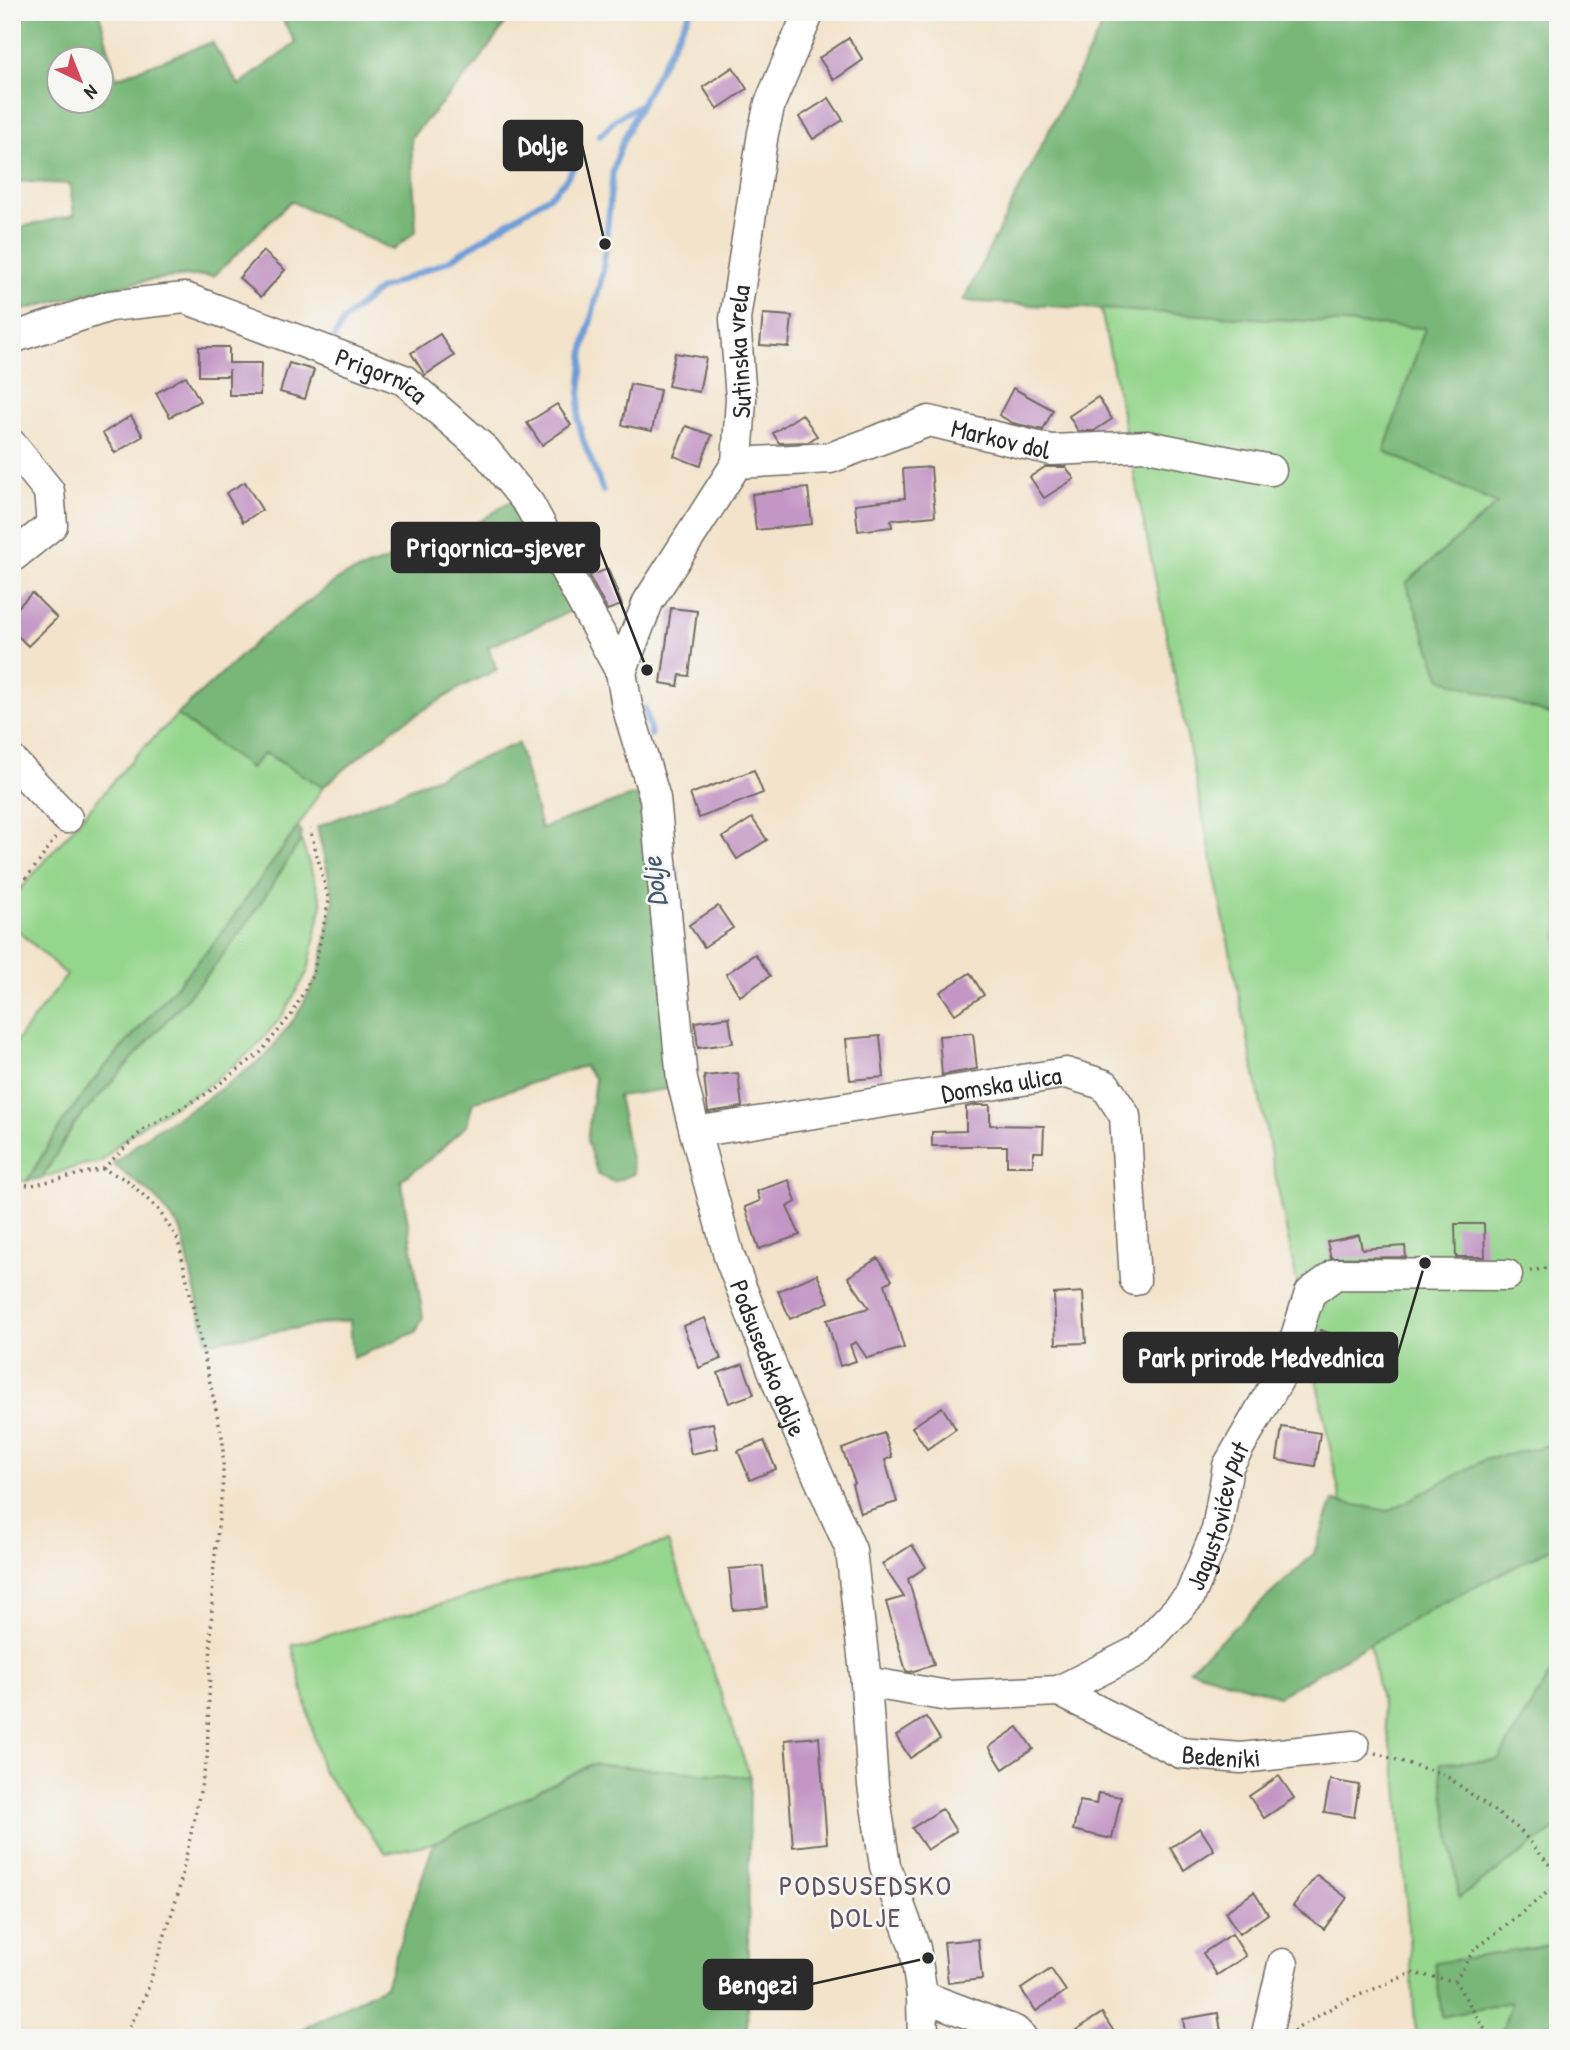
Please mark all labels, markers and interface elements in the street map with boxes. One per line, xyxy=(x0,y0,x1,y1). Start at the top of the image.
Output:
north arrow xyxy=(46,46,116,116)
text: N xyxy=(79,79,104,105)
callout: Dolje xyxy=(504,121,582,170)
text: Dolje xyxy=(518,126,569,164)
street label: Sutinska vrela xyxy=(717,282,759,419)
street label: Prigornica xyxy=(331,339,436,411)
street label: Markov dol xyxy=(948,409,1054,467)
callout: Prigornica-sjever xyxy=(392,523,599,572)
text: Prigornica-sjever xyxy=(407,528,586,567)
water label: Dolje xyxy=(632,853,676,909)
street label: Domska ulica xyxy=(939,1057,1064,1110)
street label: Podsusedsko dolje xyxy=(722,1274,816,1441)
callout: Park prirode Medvednica xyxy=(1124,1333,1397,1382)
text: Park prirode Medvednica xyxy=(1138,1338,1384,1377)
street label: Jagustovićev put xyxy=(1177,1433,1257,1595)
street label: Bedeniki xyxy=(1181,1736,1262,1776)
district label: PODSUSEDSKO DOLJE xyxy=(779,1866,953,1936)
callout: Bengezi xyxy=(704,1960,812,2009)
text: Bengezi xyxy=(718,1965,798,2004)

